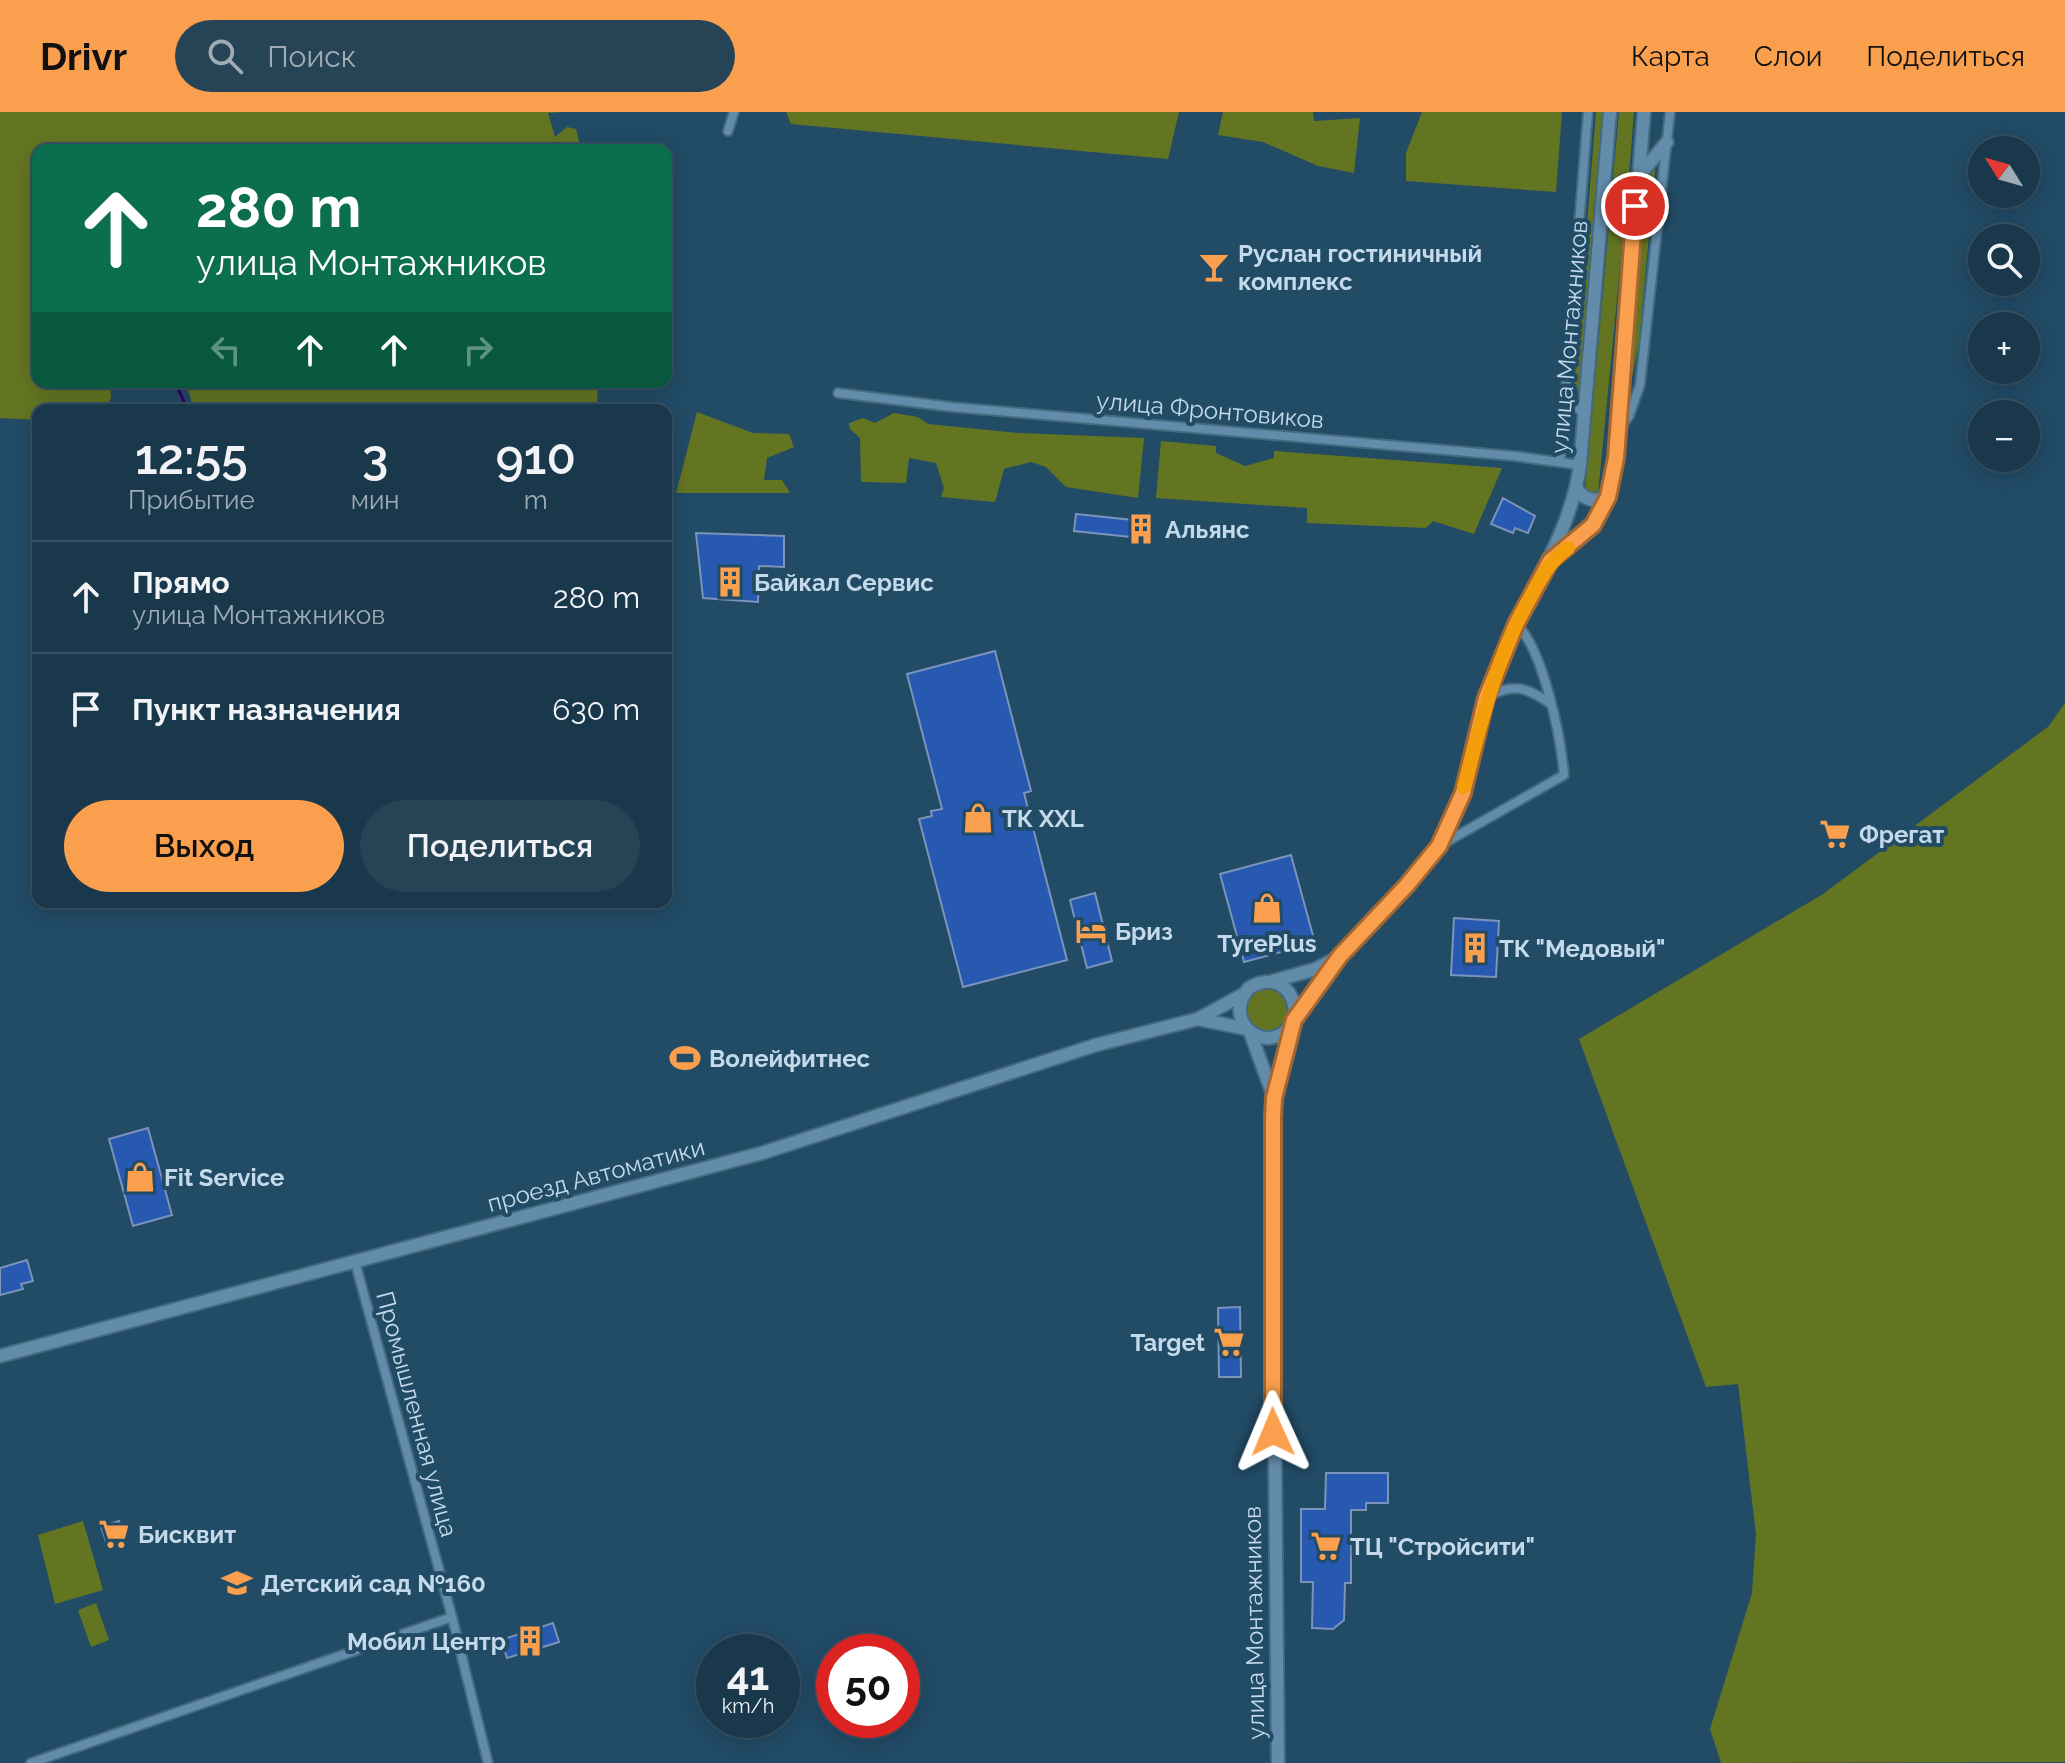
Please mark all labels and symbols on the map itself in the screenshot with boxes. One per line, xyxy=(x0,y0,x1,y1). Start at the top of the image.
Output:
north arrow xyxy=(1968,136,2040,208)
pin xyxy=(1601,172,1669,240)
street label: улица Монтажников xyxy=(1544,219,1594,455)
place label: Руслан гостиничный комплекс xyxy=(1238,239,1482,296)
bar icon: Руслан гостиничный комплекс xyxy=(1197,250,1231,284)
street label: улица Фронтовиков xyxy=(1095,386,1325,434)
building icon: Альянс xyxy=(1124,512,1158,546)
place label: Альянс xyxy=(1165,515,1250,544)
building icon: Байкал Сервис xyxy=(713,565,747,599)
place label: Байкал Сервис xyxy=(754,568,934,597)
shop icon: ТК XXL xyxy=(961,801,995,835)
place label: ТК XXL xyxy=(1002,804,1084,833)
supermarket icon: Фрегат xyxy=(1818,817,1852,851)
place label: Фрегат xyxy=(1859,820,1944,849)
shop icon: TyrePlus xyxy=(1250,891,1284,925)
hotel icon: Бриз xyxy=(1074,914,1108,948)
place label: Бриз xyxy=(1115,917,1173,946)
place label: TyrePlus xyxy=(1217,929,1317,958)
building icon: ТК "Медовый" xyxy=(1458,931,1492,965)
place label: ТК "Медовый" xyxy=(1499,934,1666,963)
sports icon: Волейфитнес xyxy=(668,1041,702,1075)
place label: Волейфитнес xyxy=(709,1044,871,1073)
street label: проезд Автоматики xyxy=(484,1132,708,1218)
shop icon: Fit Service xyxy=(123,1160,157,1194)
place label: Fit Service xyxy=(164,1163,284,1192)
street label: Промышленная улица xyxy=(370,1288,464,1540)
supermarket icon: Target xyxy=(1212,1325,1246,1359)
place label: Target xyxy=(1131,1328,1205,1357)
position arrow xyxy=(1231,1390,1315,1474)
street label: улица Монтажников xyxy=(1237,1506,1271,1740)
supermarket icon: Бисквит xyxy=(97,1517,131,1551)
place label: Бисквит xyxy=(138,1520,236,1549)
supermarket icon: ТЦ "Стройсити" xyxy=(1309,1529,1343,1563)
place label: ТЦ "Стройсити" xyxy=(1350,1532,1535,1561)
school or university icon: Детский сад №160 xyxy=(220,1566,254,1600)
place label: Детский сад №160 xyxy=(261,1569,486,1598)
building icon: Мобил Центр xyxy=(513,1624,547,1658)
place label: Мобил Центр xyxy=(347,1627,506,1656)
speed limit sign: 50 xyxy=(816,1634,920,1738)

